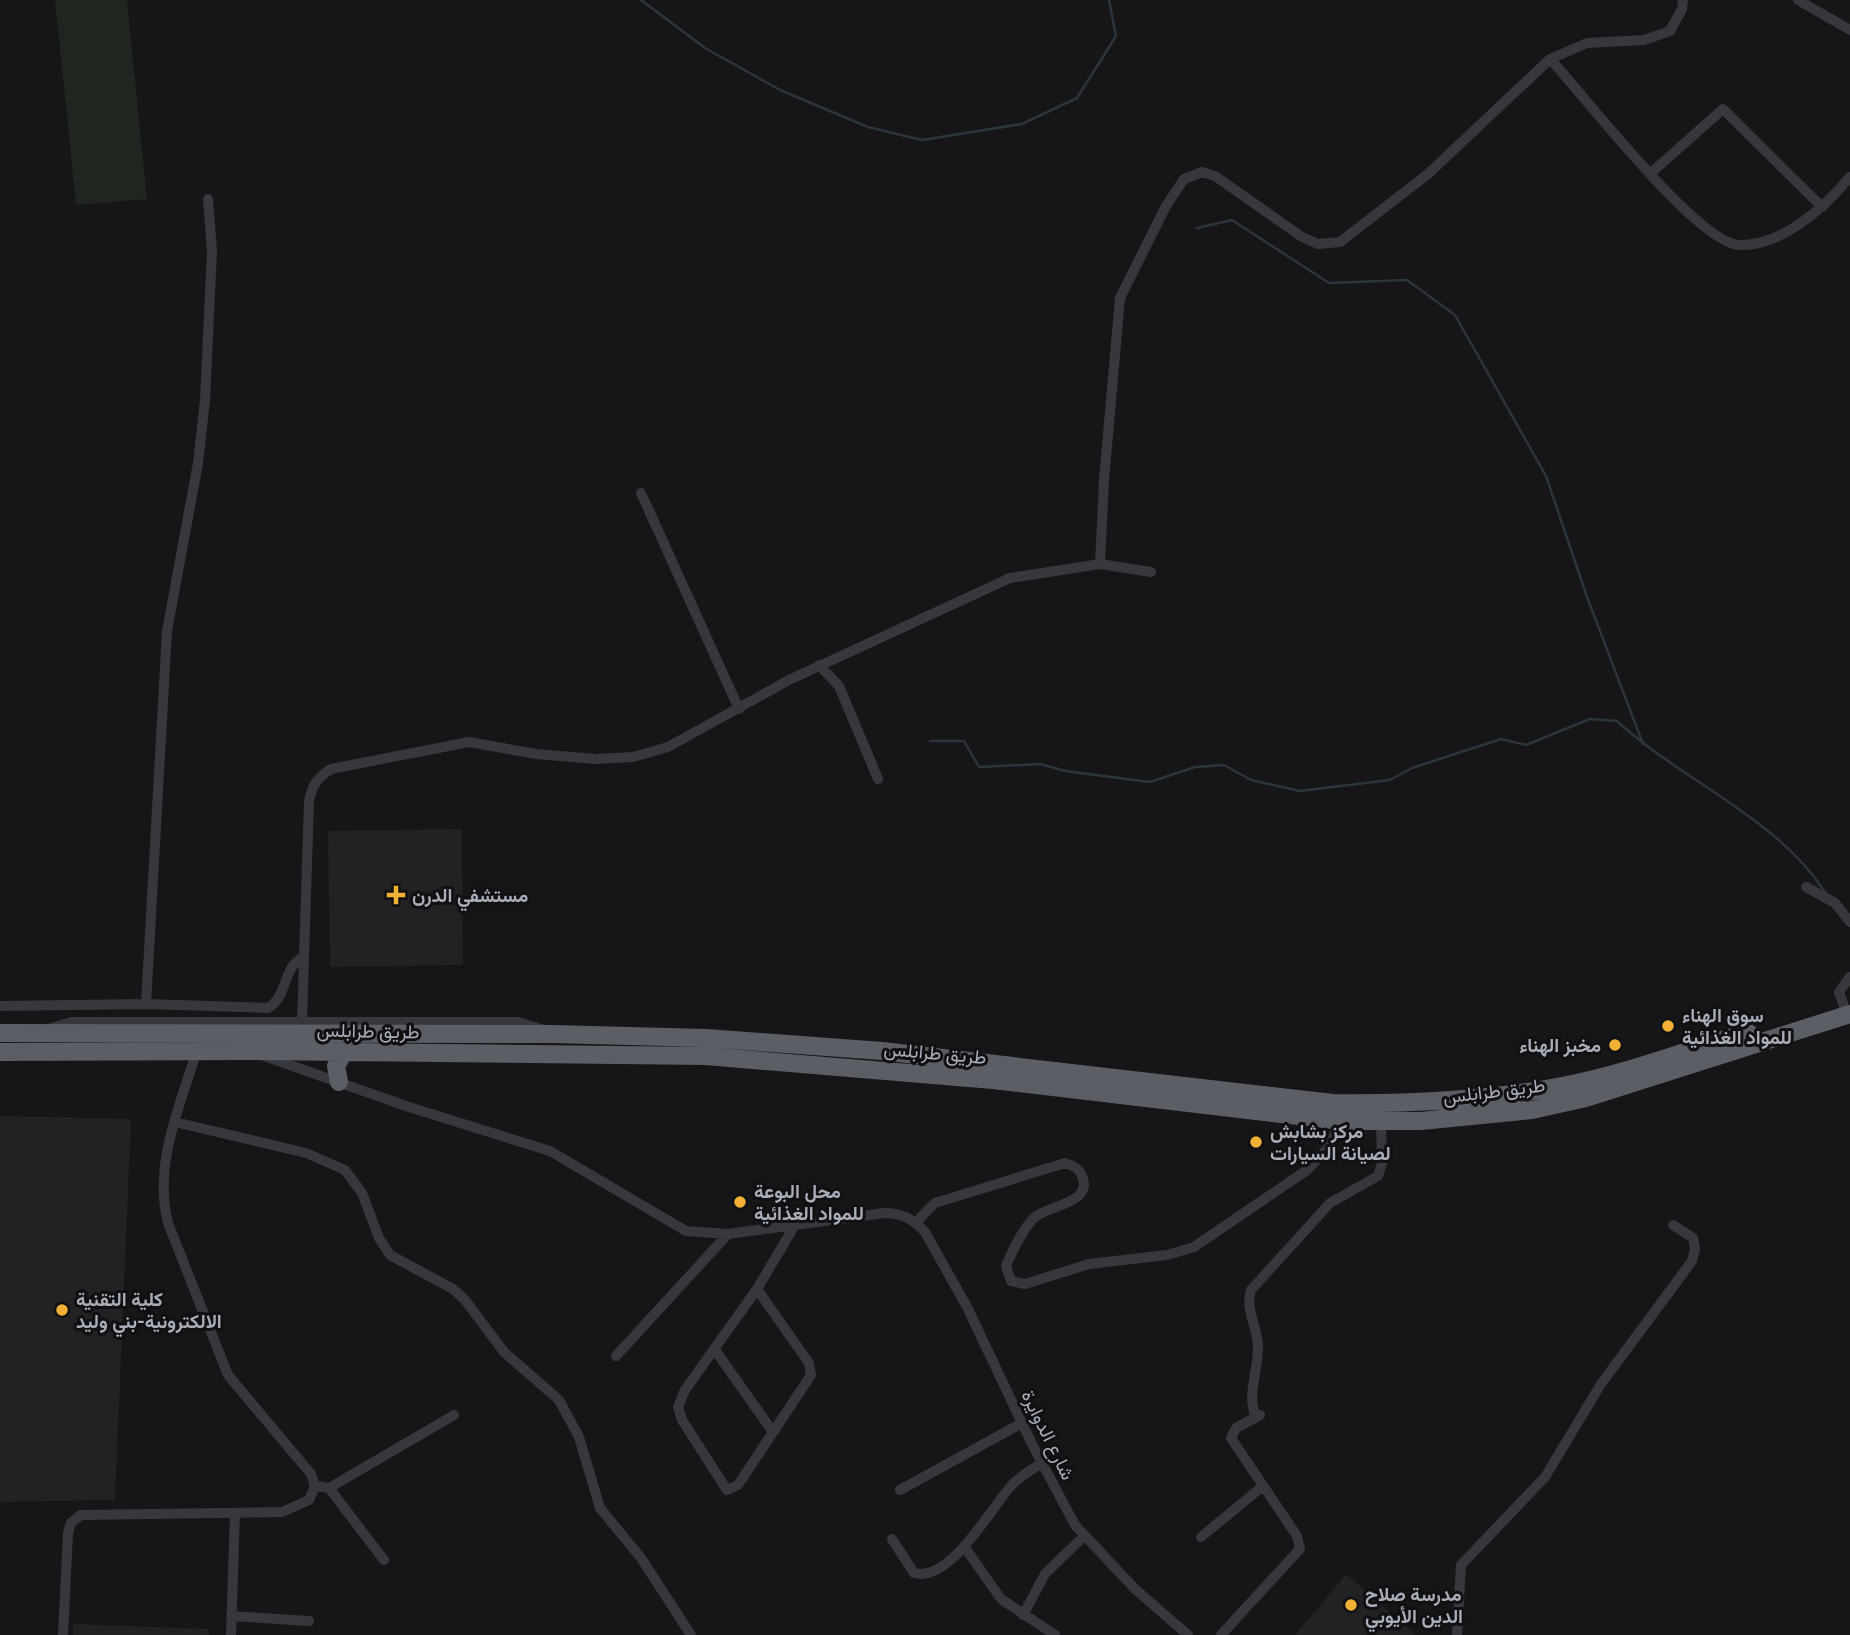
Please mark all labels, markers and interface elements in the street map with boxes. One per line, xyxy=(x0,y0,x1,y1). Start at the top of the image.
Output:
place label: مستشفي الدرن xyxy=(412,884,528,912)
marker: مستشفي الدرن xyxy=(386,885,406,905)
place label: سوق الهناء للمواد الغذائية xyxy=(1682,1004,1792,1050)
marker: سوق الهناء للمواد الغذائية xyxy=(1660,1018,1676,1034)
street label: طريق طرابلس xyxy=(316,1019,420,1043)
place label: مخبز الهناء xyxy=(1519,1034,1601,1058)
street label: طريق طرابلس xyxy=(883,1037,987,1069)
marker: مخبز الهناء xyxy=(1607,1037,1623,1053)
street label: طريق طرابلس xyxy=(1442,1073,1546,1109)
place label: مركز بشابش لصيانة السيارات xyxy=(1270,1120,1391,1166)
marker: مركز بشابش لصيانة السيارات xyxy=(1248,1134,1264,1150)
place label: محل البوعة للمواد الغذائية xyxy=(754,1180,864,1226)
marker: محل البوعة للمواد الغذائية xyxy=(732,1194,748,1210)
place label: كلية التقنية الالكترونية-بني وليد xyxy=(76,1288,222,1338)
marker: كلية التقنية الالكترونية-بني وليد xyxy=(54,1302,70,1318)
street label: شارع الدوايرة xyxy=(1016,1386,1080,1484)
place label: مدرسة صلاح الدين الأيوبي xyxy=(1365,1583,1463,1633)
marker: مدرسة صلاح الدين الأيوبي xyxy=(1343,1597,1359,1613)

